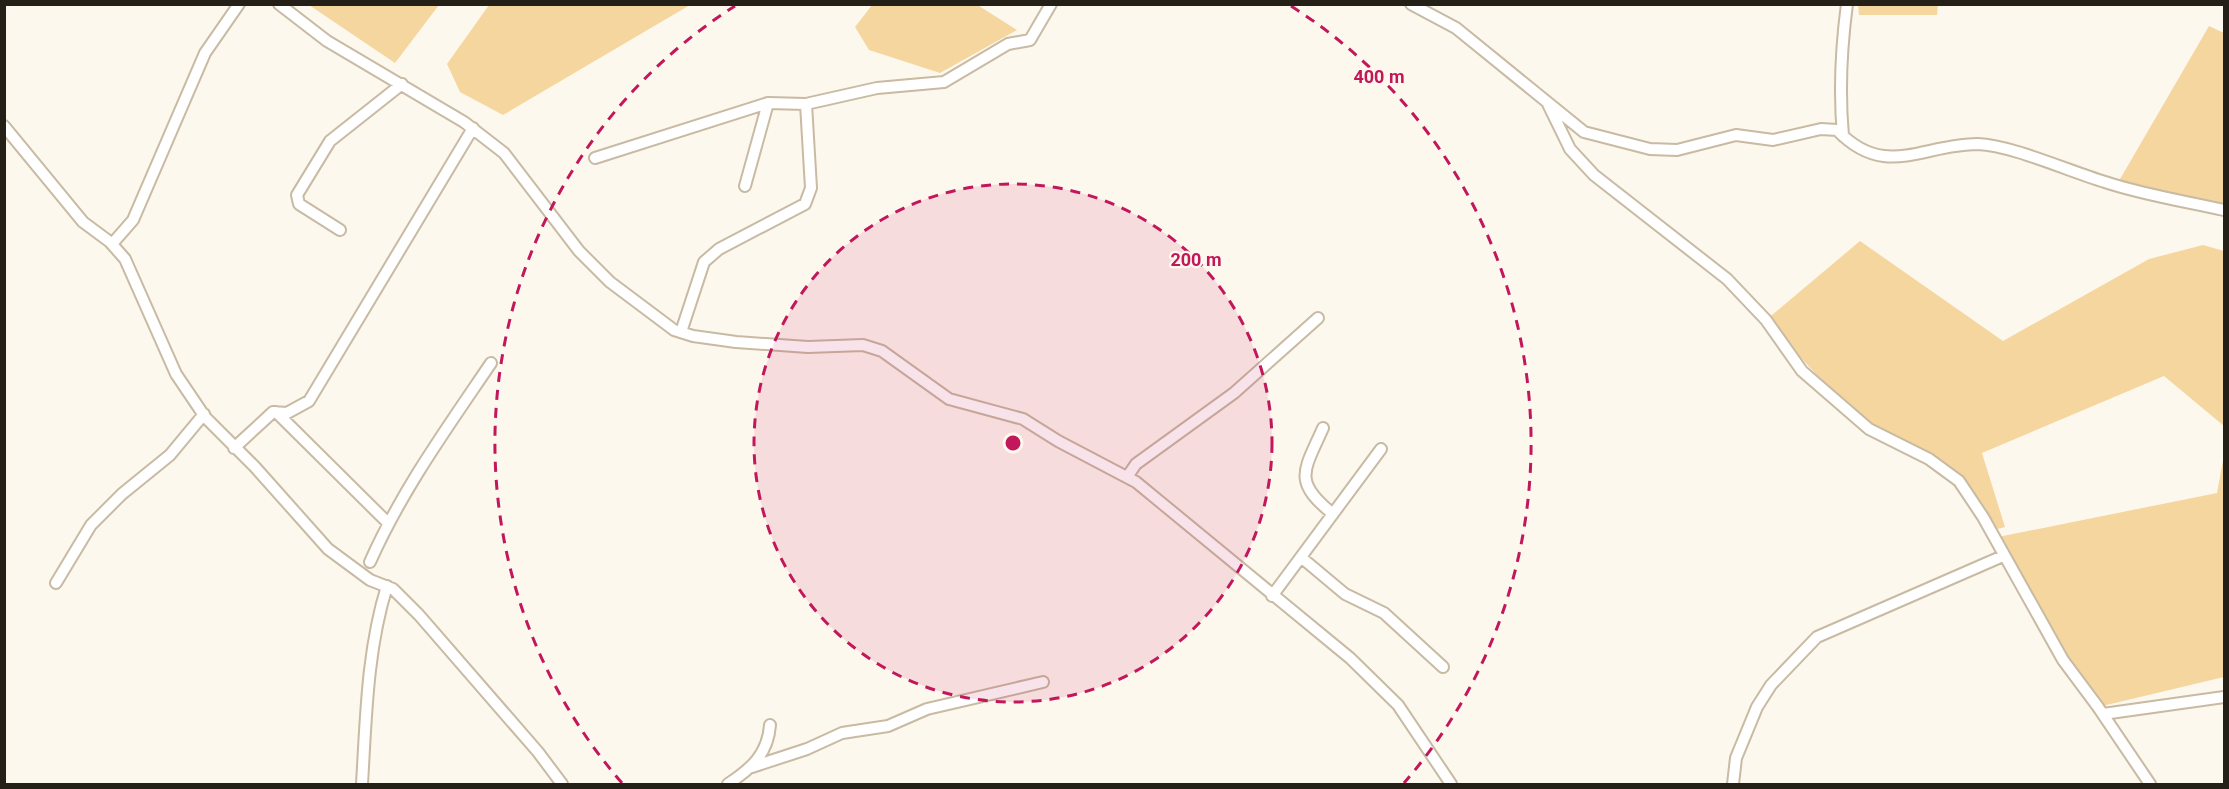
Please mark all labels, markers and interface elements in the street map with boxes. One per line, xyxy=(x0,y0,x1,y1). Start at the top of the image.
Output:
text: 400 m xyxy=(1353,66,1405,87)
text: 200 m xyxy=(1170,249,1222,270)
centre of rings xyxy=(1003,433,1023,453)

